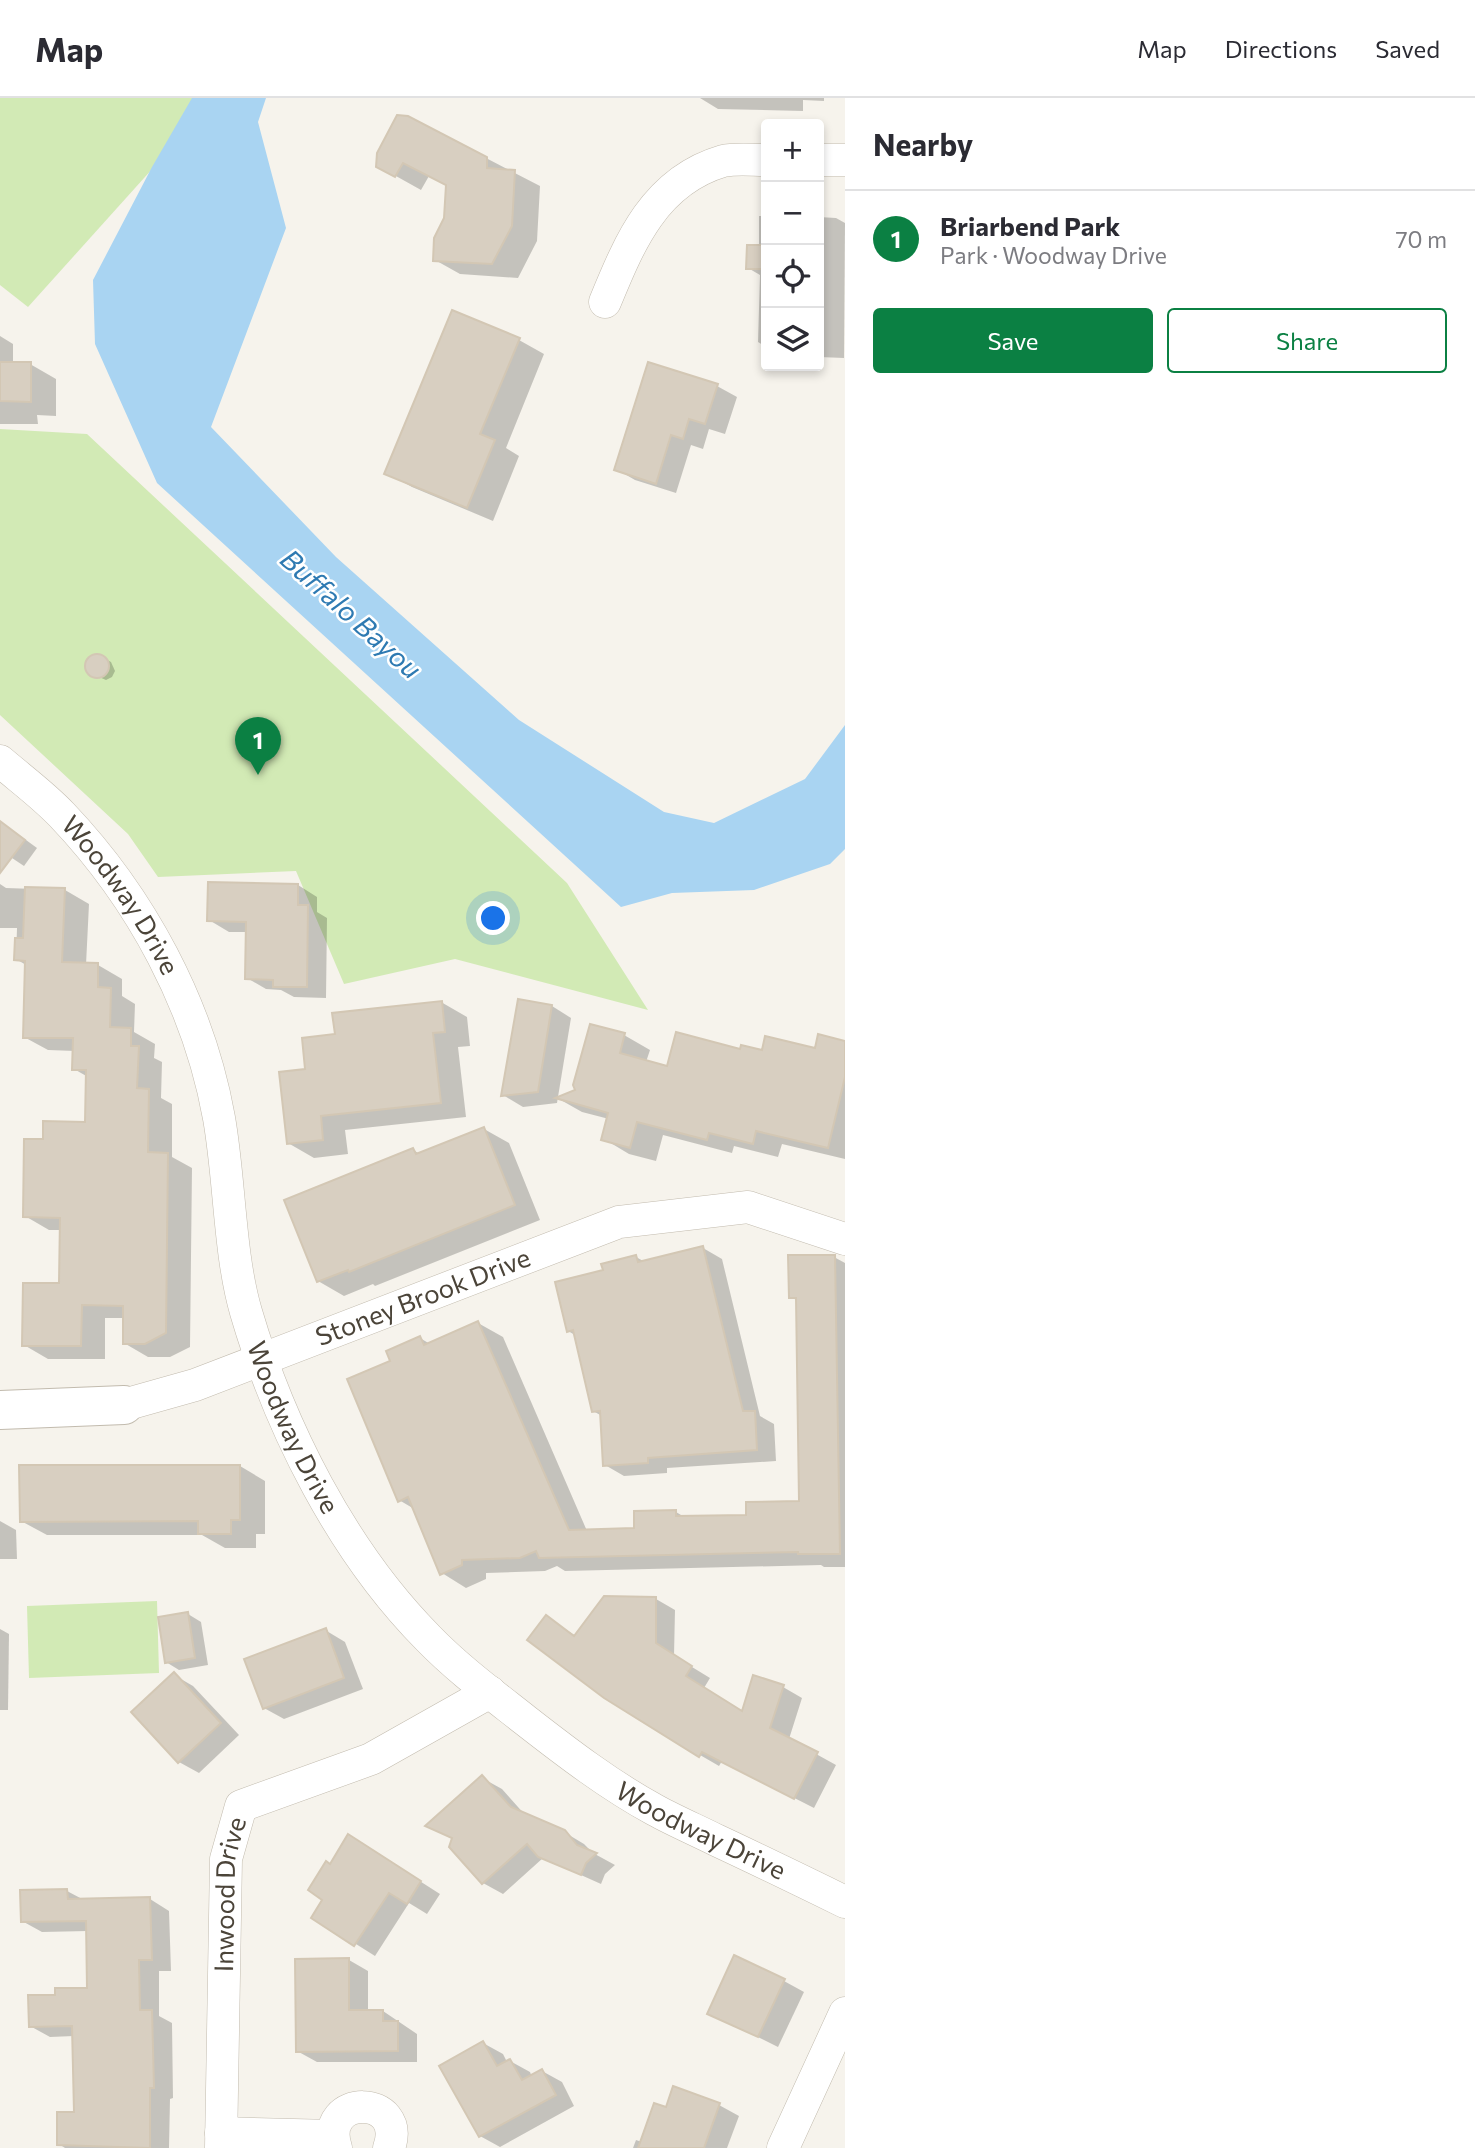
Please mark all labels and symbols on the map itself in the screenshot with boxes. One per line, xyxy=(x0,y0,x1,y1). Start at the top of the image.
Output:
water label: Buffalo Bayou xyxy=(274,541,429,686)
pin: 1 xyxy=(235,717,281,775)
street label: Woodway Drive xyxy=(56,808,187,979)
your location xyxy=(476,901,510,935)
street label: Stoney Brook Drive xyxy=(311,1241,534,1351)
street label: Woodway Drive xyxy=(242,1337,347,1518)
street label: Woodway Drive xyxy=(611,1774,791,1885)
street label: Inwood Drive xyxy=(207,1813,251,1972)

